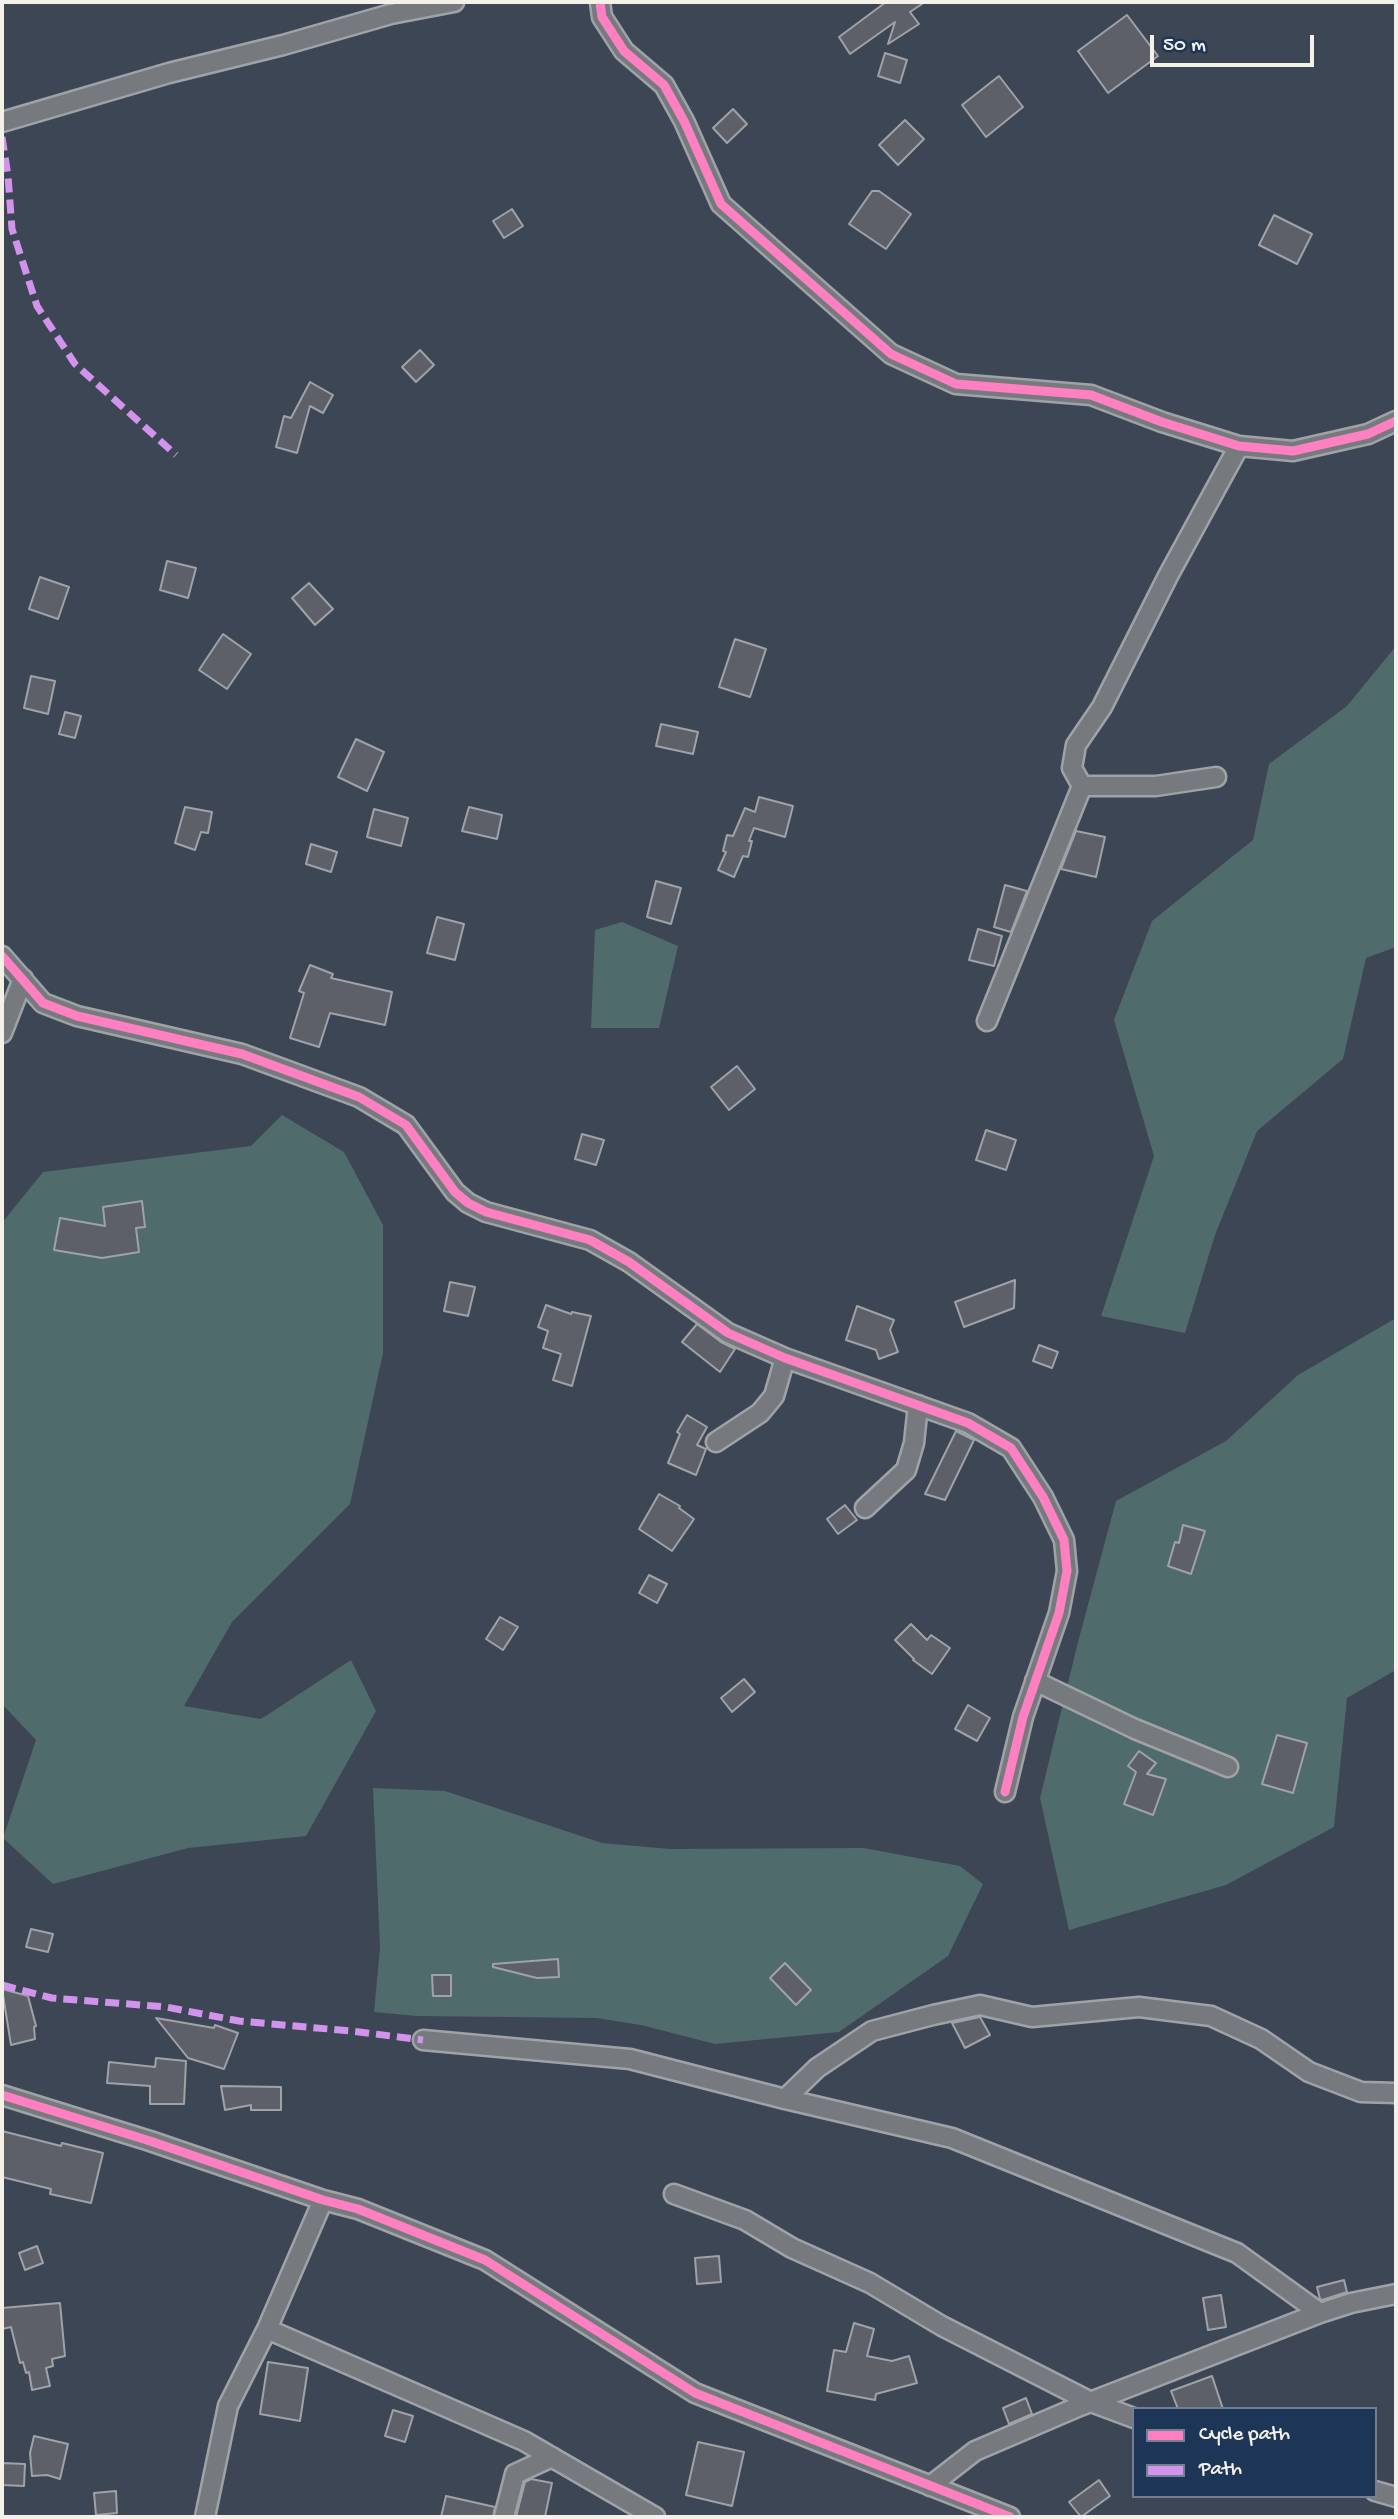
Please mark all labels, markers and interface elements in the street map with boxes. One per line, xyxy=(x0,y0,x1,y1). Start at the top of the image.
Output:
scale bar xyxy=(1153,21,1318,65)
text: 50 m xyxy=(1163,34,1206,59)
legend xyxy=(1132,2407,1377,2498)
text: Cycle path xyxy=(1199,2423,1290,2448)
text: Path xyxy=(1199,2458,1242,2483)

